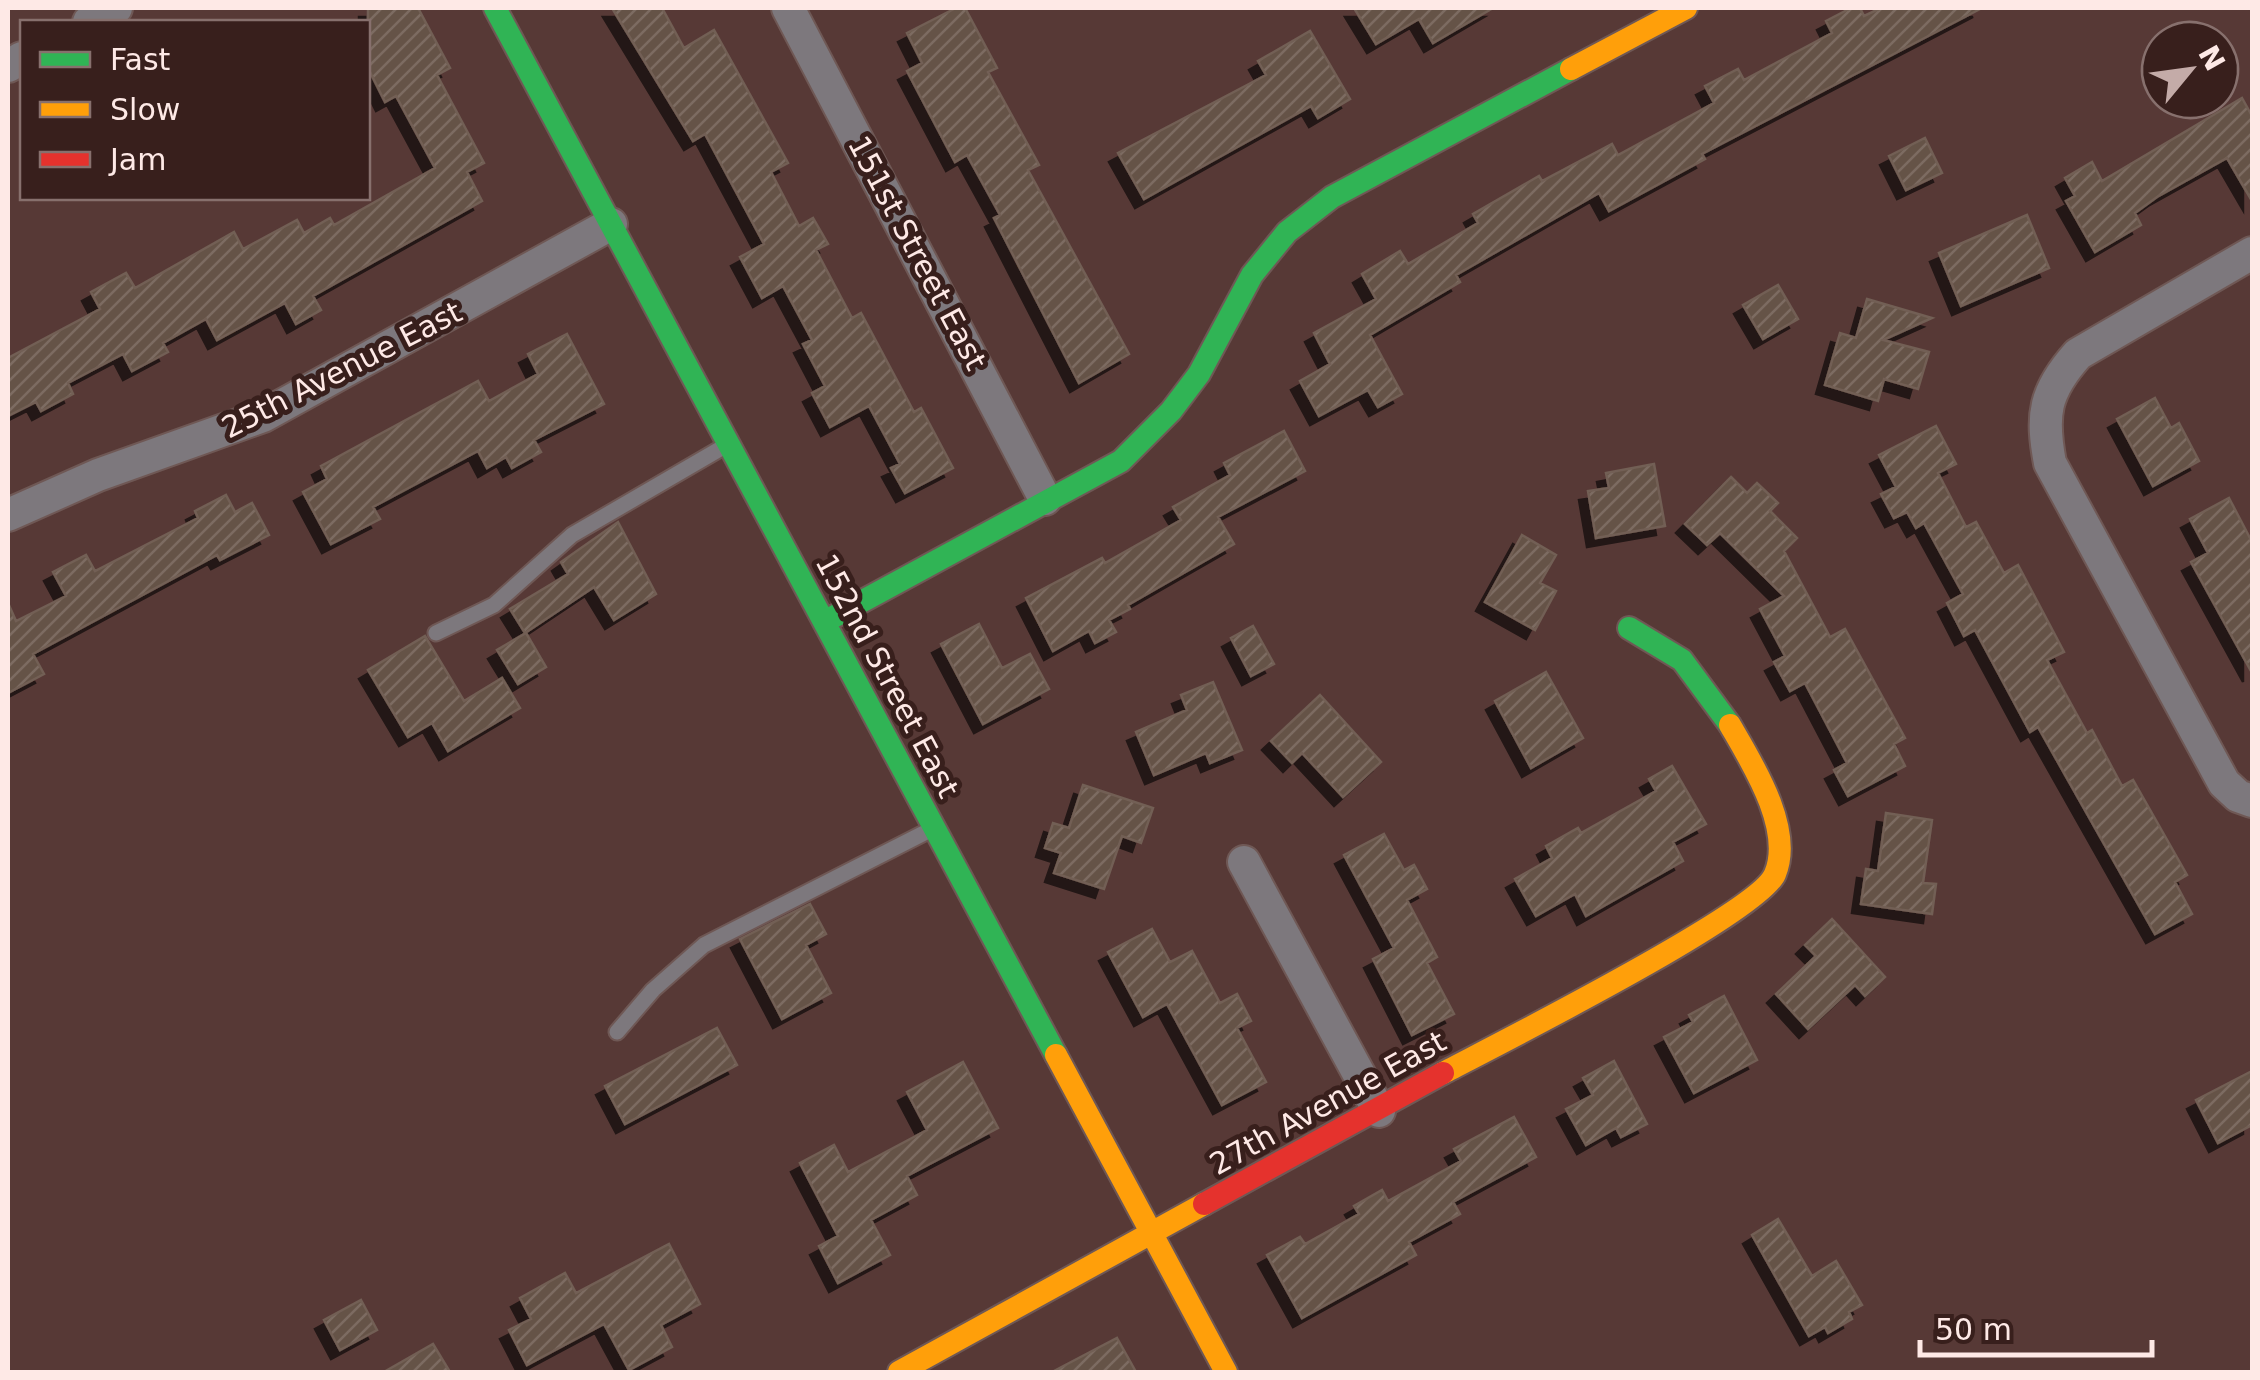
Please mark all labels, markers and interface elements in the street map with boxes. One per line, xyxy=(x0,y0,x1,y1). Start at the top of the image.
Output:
legend xyxy=(20,20,370,200)
north arrow xyxy=(2140,20,2240,120)
text: N xyxy=(2191,40,2232,76)
text: Fast xyxy=(110,42,171,77)
text: Slow xyxy=(110,92,180,127)
street label: 151st Street East xyxy=(841,130,994,376)
text: Jam xyxy=(108,142,166,177)
street label: 25th Avenue East xyxy=(216,294,468,445)
street label: 152nd Street East xyxy=(809,548,966,804)
street label: 27th Avenue East xyxy=(1204,1023,1452,1182)
scale bar xyxy=(1920,1295,2152,1357)
text: 50 m xyxy=(1935,1312,2012,1347)

